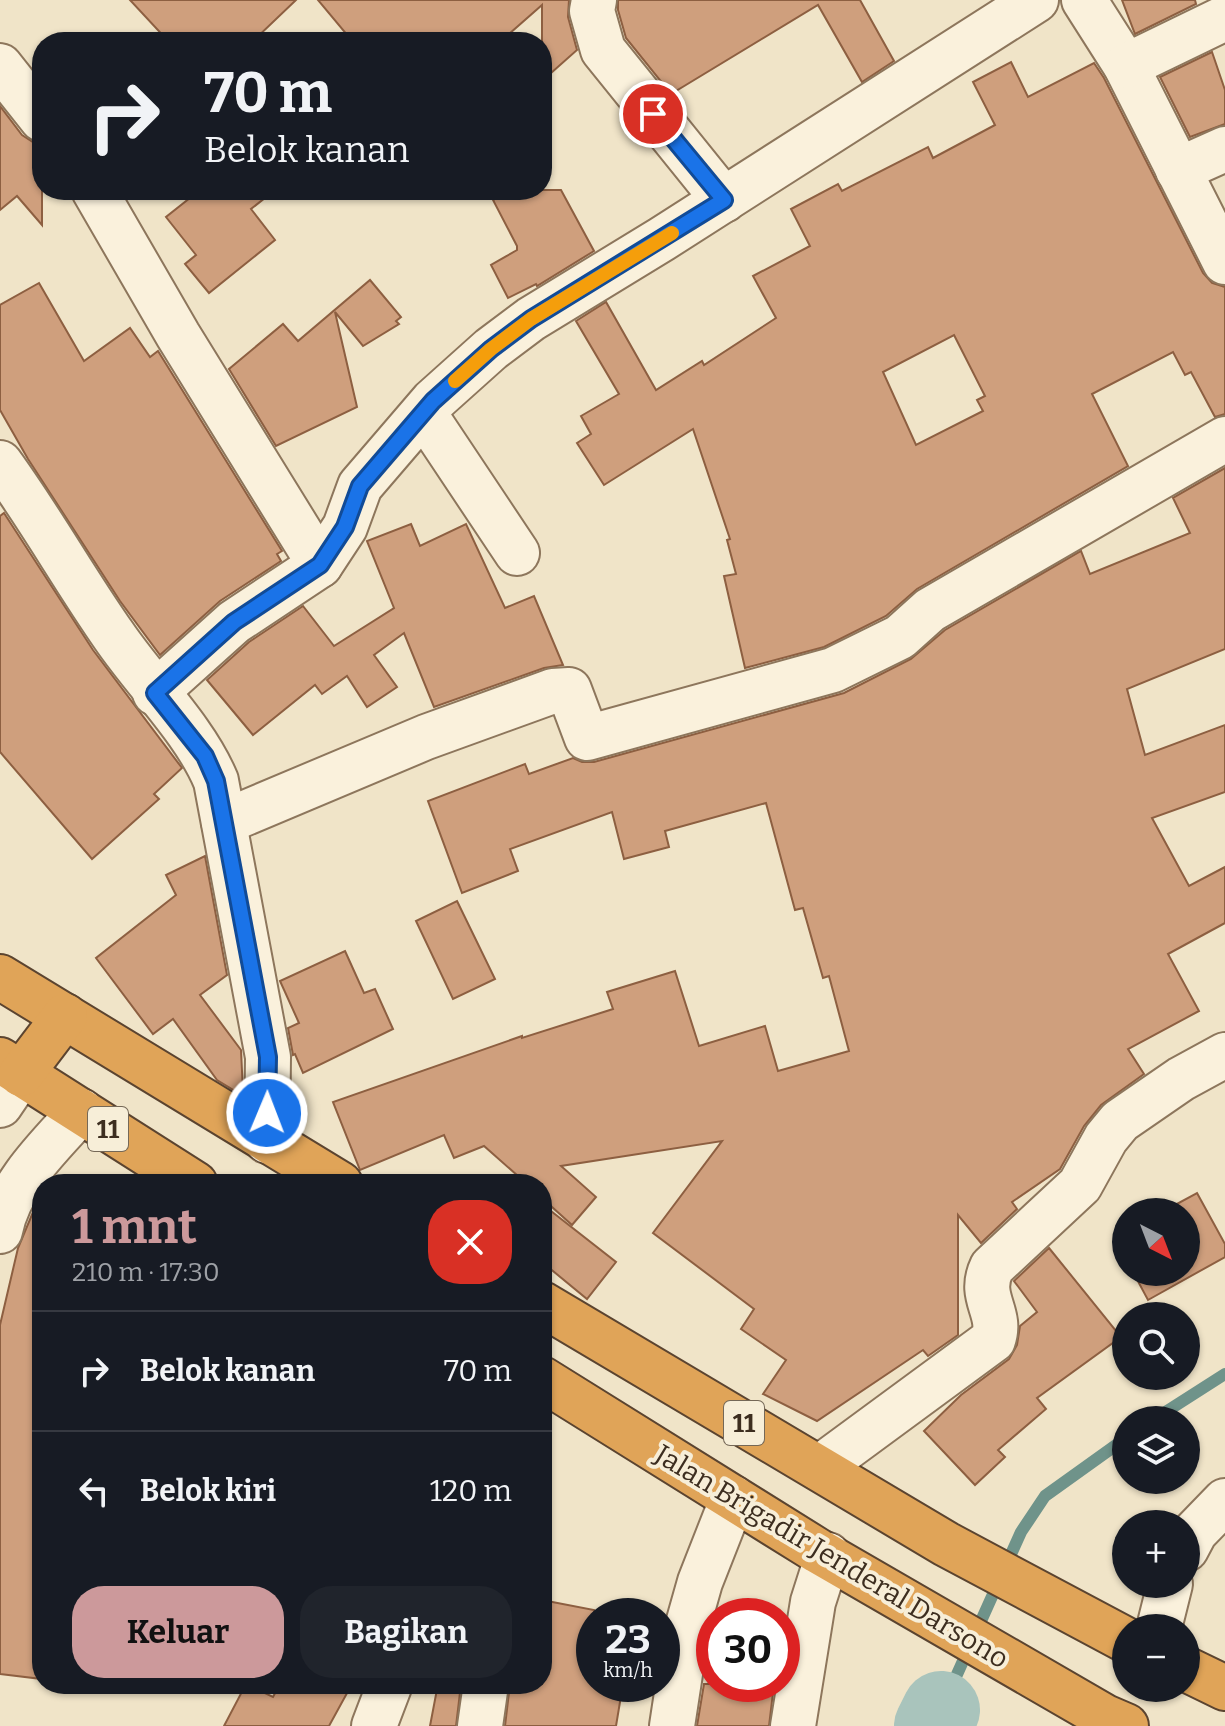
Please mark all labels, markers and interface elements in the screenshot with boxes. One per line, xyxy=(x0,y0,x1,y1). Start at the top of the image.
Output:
text: 70 m xyxy=(204,60,332,127)
icon: right xyxy=(72,64,176,168)
pin xyxy=(619,80,687,148)
icon: arrive xyxy=(631,92,675,136)
text: Belok kanan xyxy=(204,128,410,172)
position arrow xyxy=(225,1071,309,1155)
road number: 11 xyxy=(88,1107,128,1151)
text: 1 mnt xyxy=(72,1198,197,1256)
north arrow xyxy=(1112,1198,1200,1286)
map controls xyxy=(1112,1198,1200,1702)
button: close xyxy=(428,1200,512,1284)
text: 210 m · 17:30 xyxy=(72,1257,220,1288)
button: search xyxy=(1112,1302,1200,1390)
icon: right xyxy=(72,1349,116,1393)
text: Belok kanan xyxy=(140,1353,315,1389)
text: 70 m xyxy=(444,1353,512,1389)
road number: 11 xyxy=(724,1401,764,1445)
button: layers xyxy=(1112,1406,1200,1494)
street label: Jalan Brigadir Jenderal Darsono xyxy=(648,1437,1014,1675)
icon: left xyxy=(72,1469,116,1513)
text: Belok kiri xyxy=(140,1473,276,1509)
text: 120 m xyxy=(430,1473,512,1509)
button: + xyxy=(1112,1510,1200,1598)
button: Keluar xyxy=(72,1586,284,1678)
button: Bagikan xyxy=(300,1586,512,1678)
speed limit sign: 30 xyxy=(696,1598,800,1702)
button: − xyxy=(1112,1614,1200,1702)
text: 23 xyxy=(605,1616,651,1664)
text: km/h xyxy=(603,1658,653,1682)

